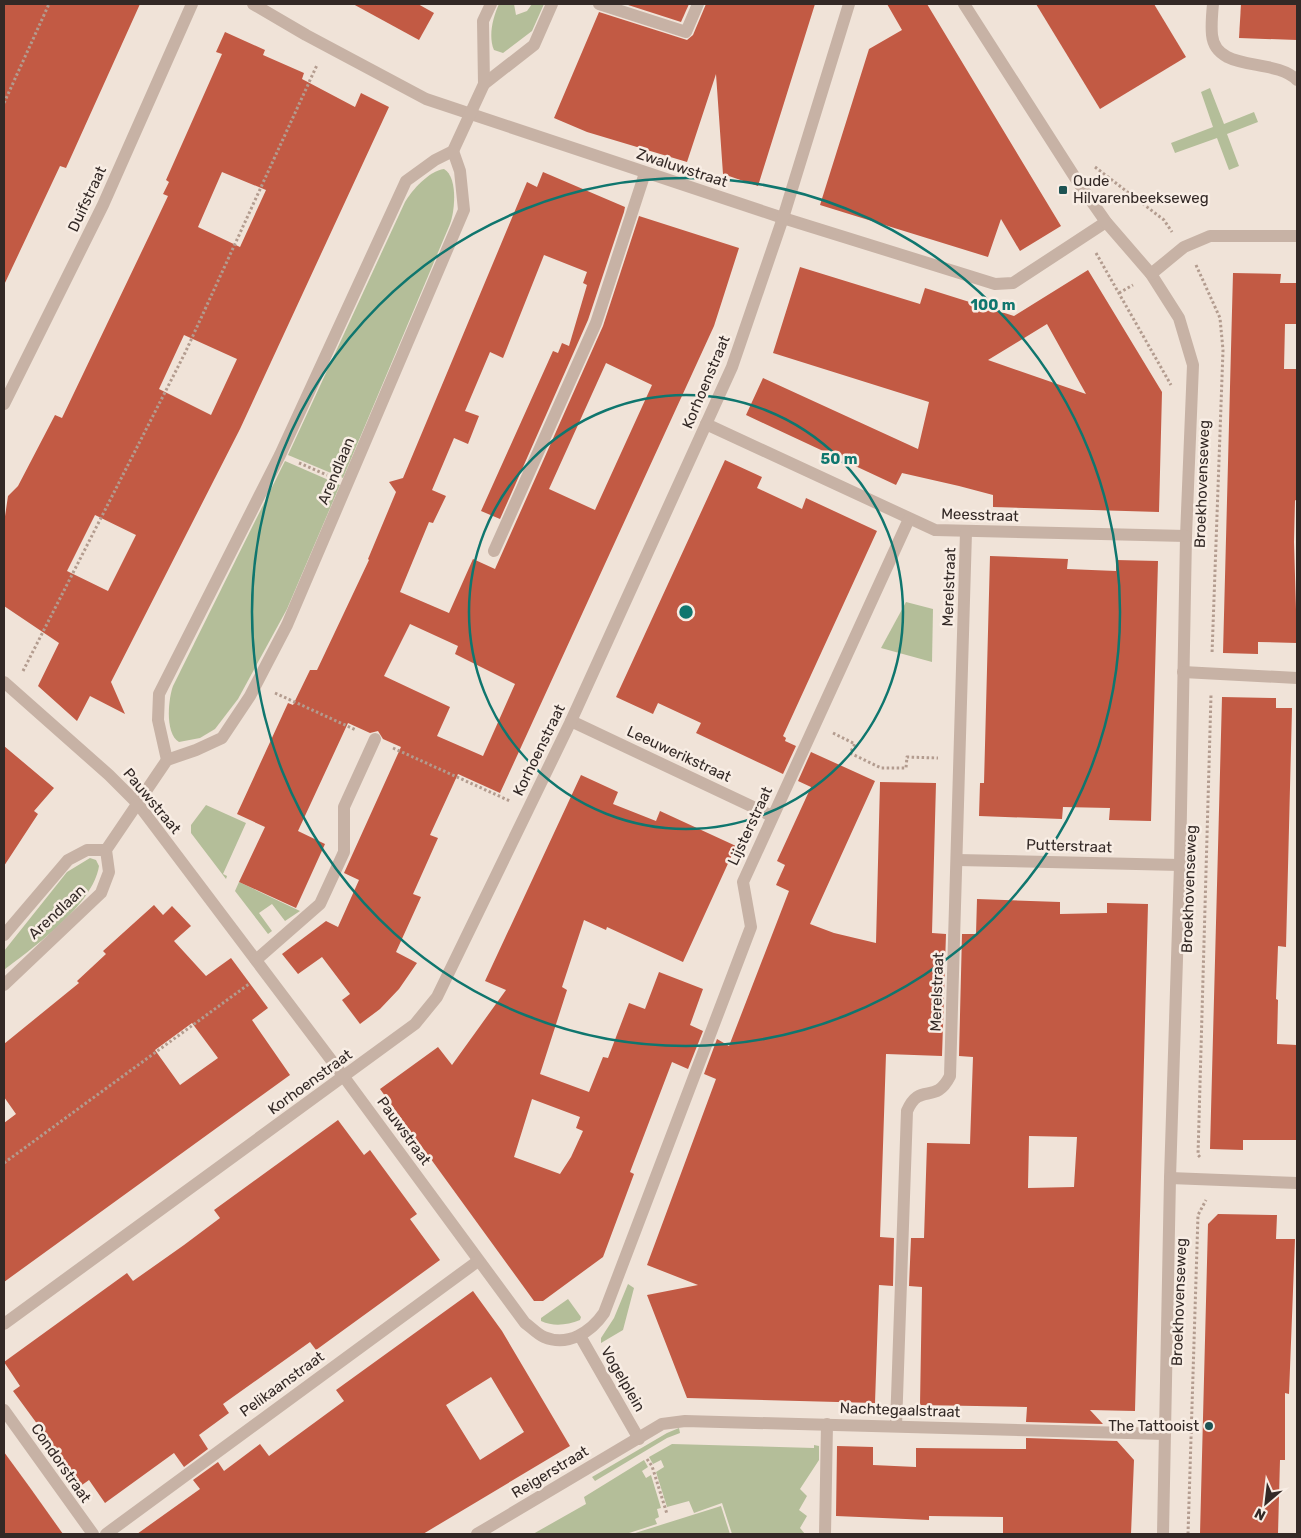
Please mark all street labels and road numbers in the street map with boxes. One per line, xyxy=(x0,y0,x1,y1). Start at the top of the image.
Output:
street label: Zwaluwstraat xyxy=(634,145,730,191)
street label: Duifstraat xyxy=(64,163,110,235)
street label: Korhoenstraat xyxy=(678,333,734,431)
street label: Broekhovenseweg xyxy=(1191,420,1213,548)
street label: Arendlaan xyxy=(314,435,358,507)
street label: Meesstraat xyxy=(941,505,1019,525)
street label: Merelstraat xyxy=(939,547,959,627)
street label: Korhoenstraat xyxy=(509,701,569,799)
street label: Leeuwerikstraat xyxy=(624,722,734,786)
street label: Pauwstraat xyxy=(119,765,185,838)
street label: Lijsterstraat xyxy=(724,784,776,868)
street label: Broekhovenseweg xyxy=(1178,825,1200,953)
street label: Putterstraat xyxy=(1026,836,1112,856)
street label: Arendlaan xyxy=(25,881,89,943)
street label: Merelstraat xyxy=(927,952,947,1032)
street label: Korhoenstraat xyxy=(264,1045,356,1119)
street label: Pauwstraat xyxy=(373,1093,435,1169)
street label: Broekhovenseweg xyxy=(1168,1238,1190,1366)
street label: Vogelplein xyxy=(597,1343,649,1415)
street label: Pelikaanstraat xyxy=(236,1347,328,1421)
street label: Nachtegaalstraat xyxy=(839,1399,961,1421)
street label: Condorstraat xyxy=(27,1420,95,1506)
street label: Reigerstraat xyxy=(508,1442,592,1502)

